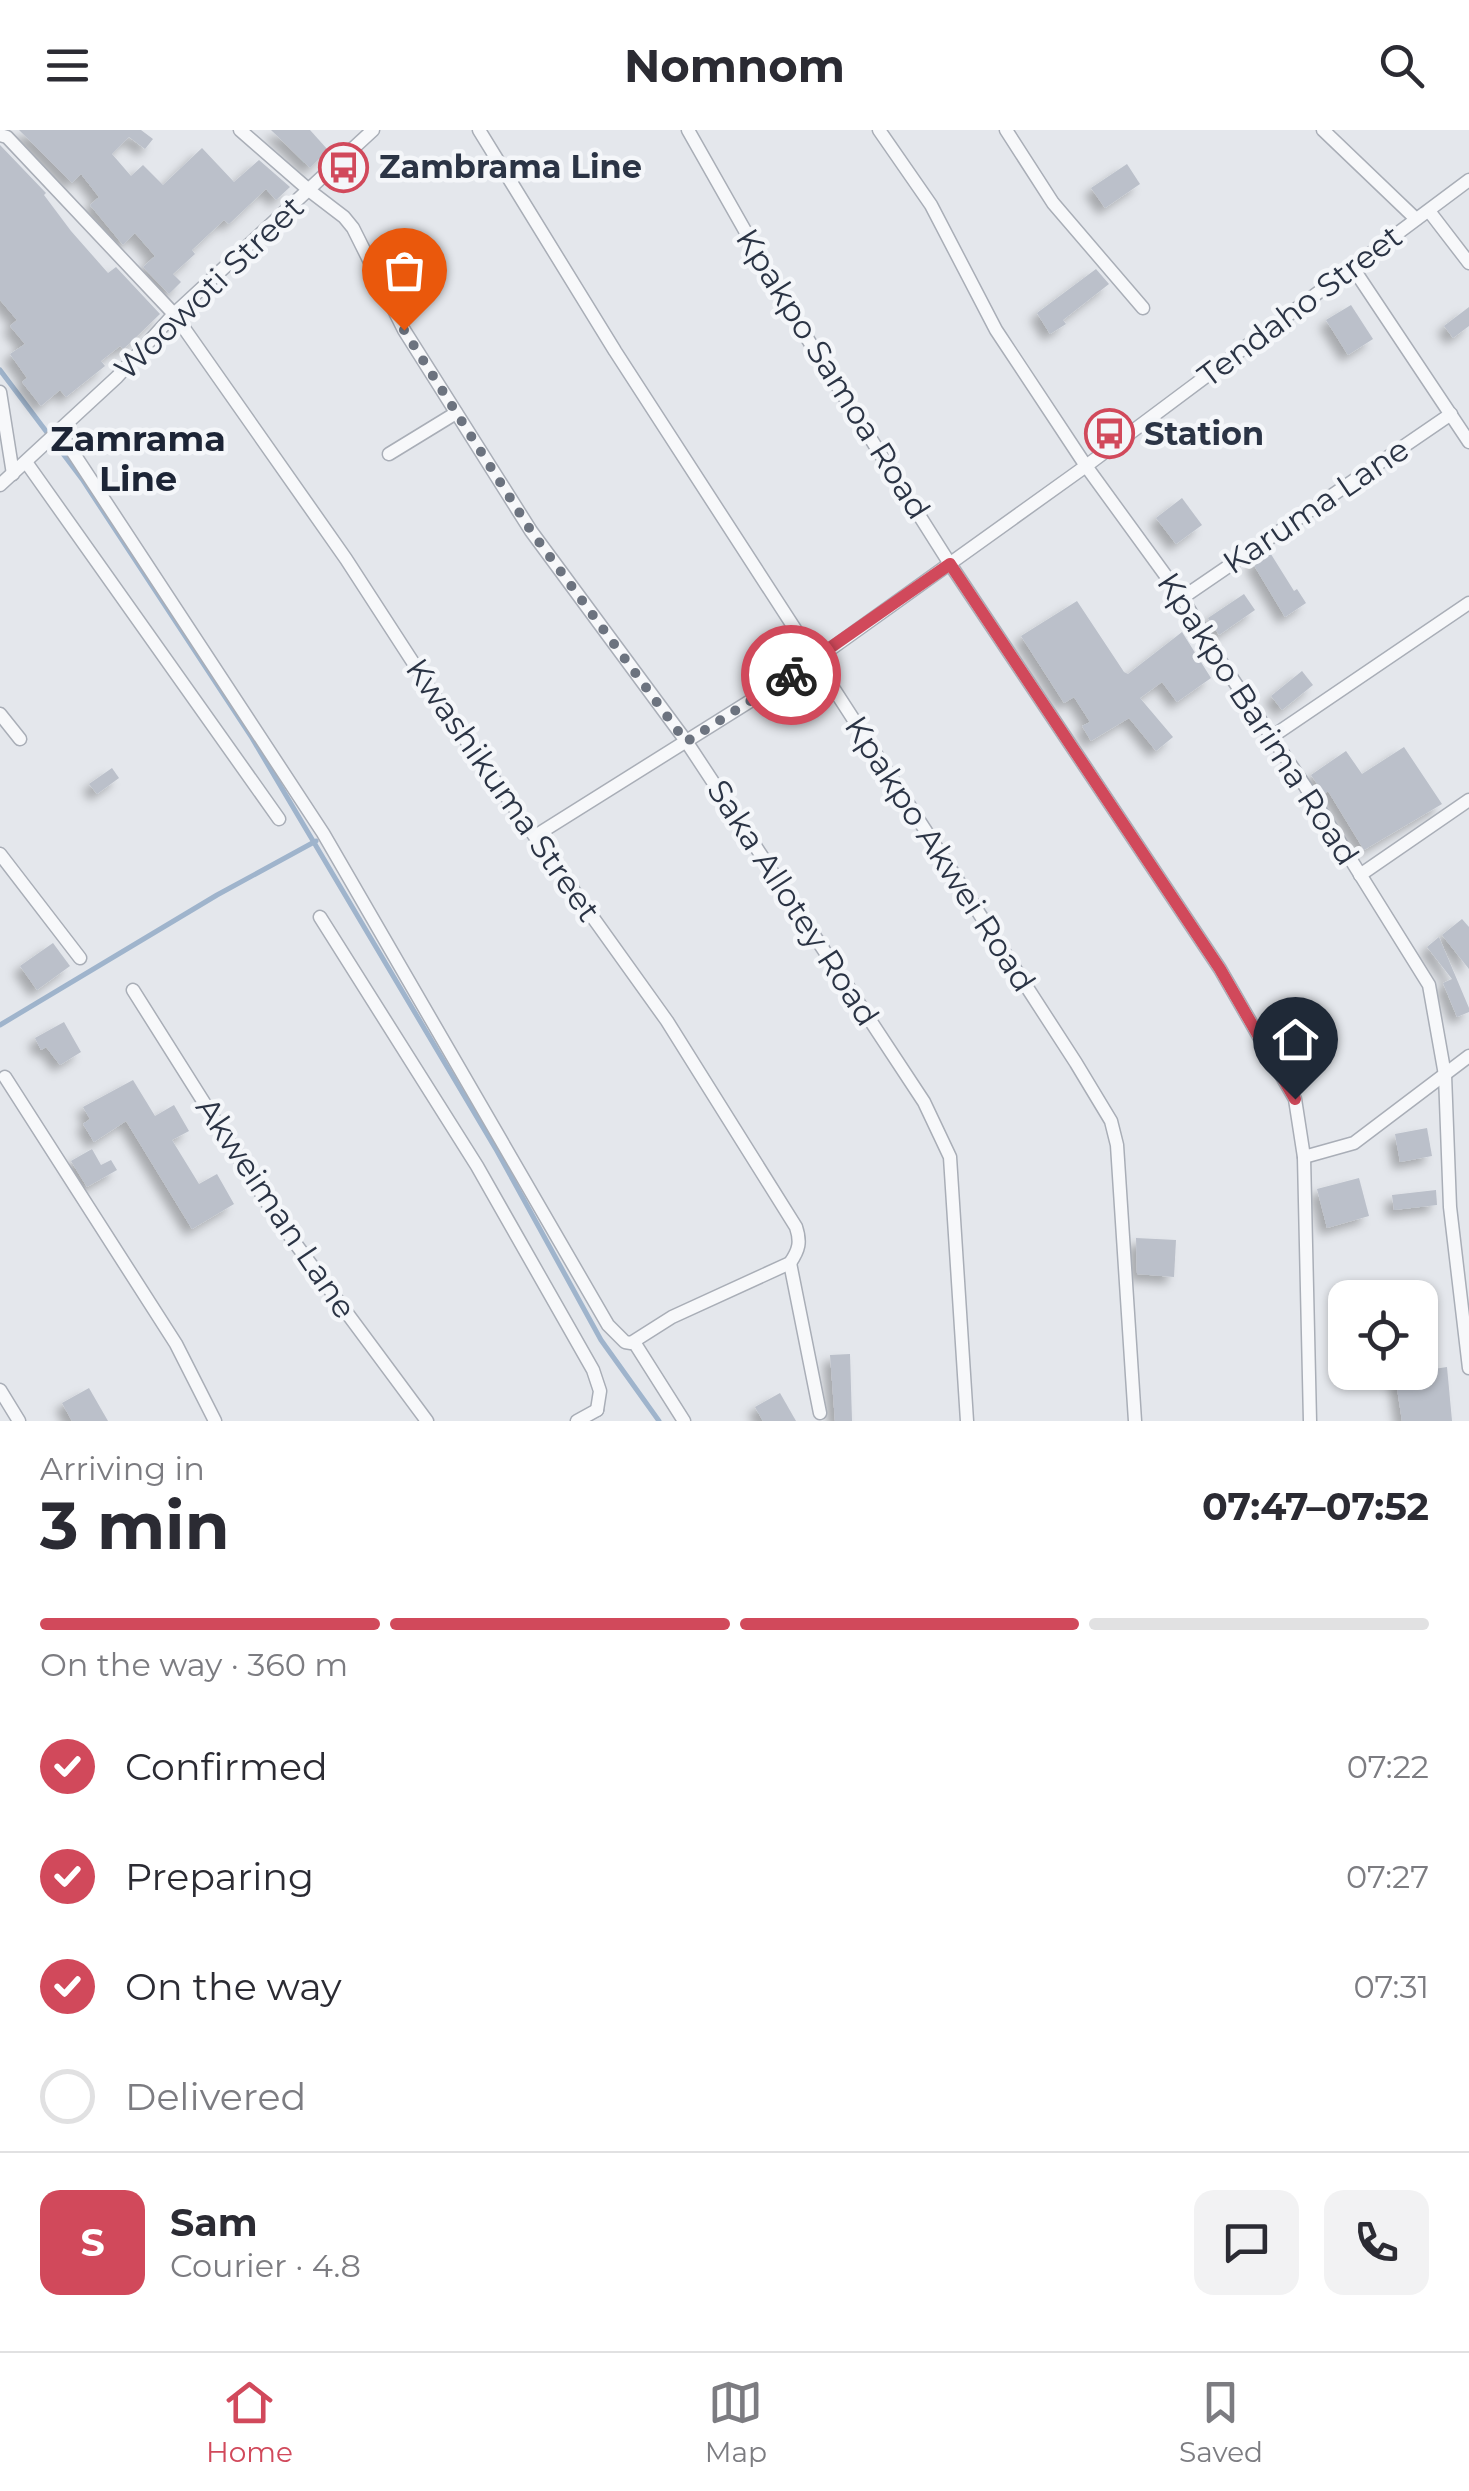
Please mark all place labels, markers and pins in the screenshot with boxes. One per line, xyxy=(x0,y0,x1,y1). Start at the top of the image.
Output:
bus stop icon: Zambrama Line xyxy=(318,141,370,193)
place label: Zambrama Line xyxy=(379,147,642,186)
pin xyxy=(362,228,447,331)
bus stop icon: Station xyxy=(1083,408,1135,460)
place label: Station xyxy=(1144,414,1264,453)
pin xyxy=(1253,997,1338,1100)

